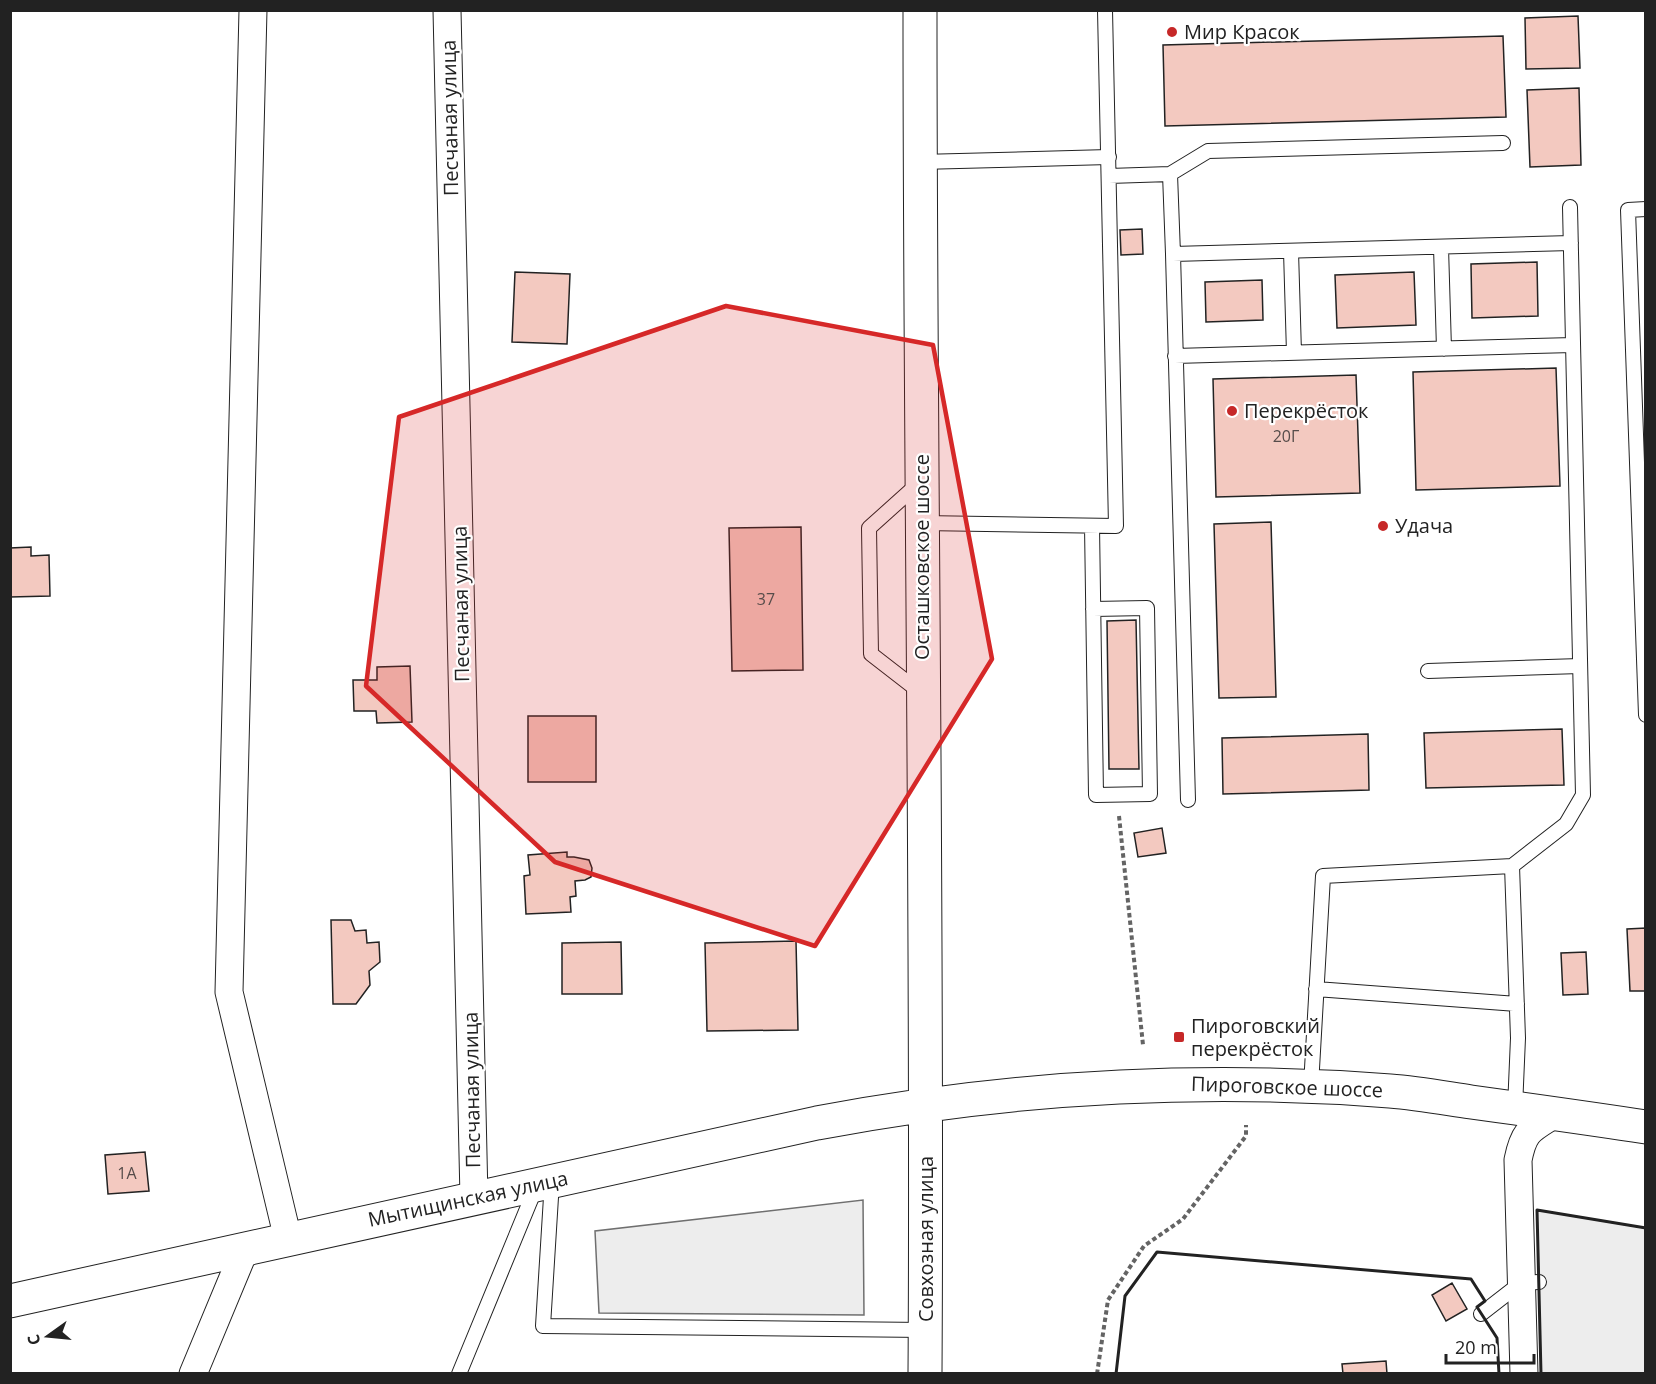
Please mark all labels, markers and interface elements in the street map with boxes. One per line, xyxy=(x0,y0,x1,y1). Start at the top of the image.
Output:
place label: Мир Красок xyxy=(1184,18,1300,45)
marker: Мир Красок xyxy=(1165,25,1179,39)
street label: Песчаная улица xyxy=(435,40,464,196)
place label: Перекрёсток xyxy=(1244,397,1369,424)
marker: Перекрёсток xyxy=(1225,404,1239,418)
house number: 20Г xyxy=(1273,425,1299,447)
street label: Осташковское шоссе xyxy=(908,454,935,660)
place label: Удача xyxy=(1395,512,1453,539)
marker: Удача xyxy=(1376,519,1390,533)
street label: Песчаная улица xyxy=(446,526,475,682)
house number: 37 xyxy=(757,588,775,610)
street label: Песчаная улица xyxy=(457,1012,486,1168)
place label: Пироговский перекрёсток xyxy=(1191,1012,1320,1062)
marker: Пироговский перекрёсток xyxy=(1172,1030,1186,1044)
street label: Пироговское шоссе xyxy=(1190,1070,1384,1103)
street label: Совхозная улица xyxy=(912,1156,939,1322)
house number: 1А xyxy=(117,1162,138,1184)
street label: Мытищинская улица xyxy=(365,1164,570,1233)
north arrow xyxy=(18,1306,78,1366)
scale bar xyxy=(1446,1327,1534,1365)
text: С xyxy=(22,1332,45,1348)
text: 20 m xyxy=(1455,1335,1497,1359)

